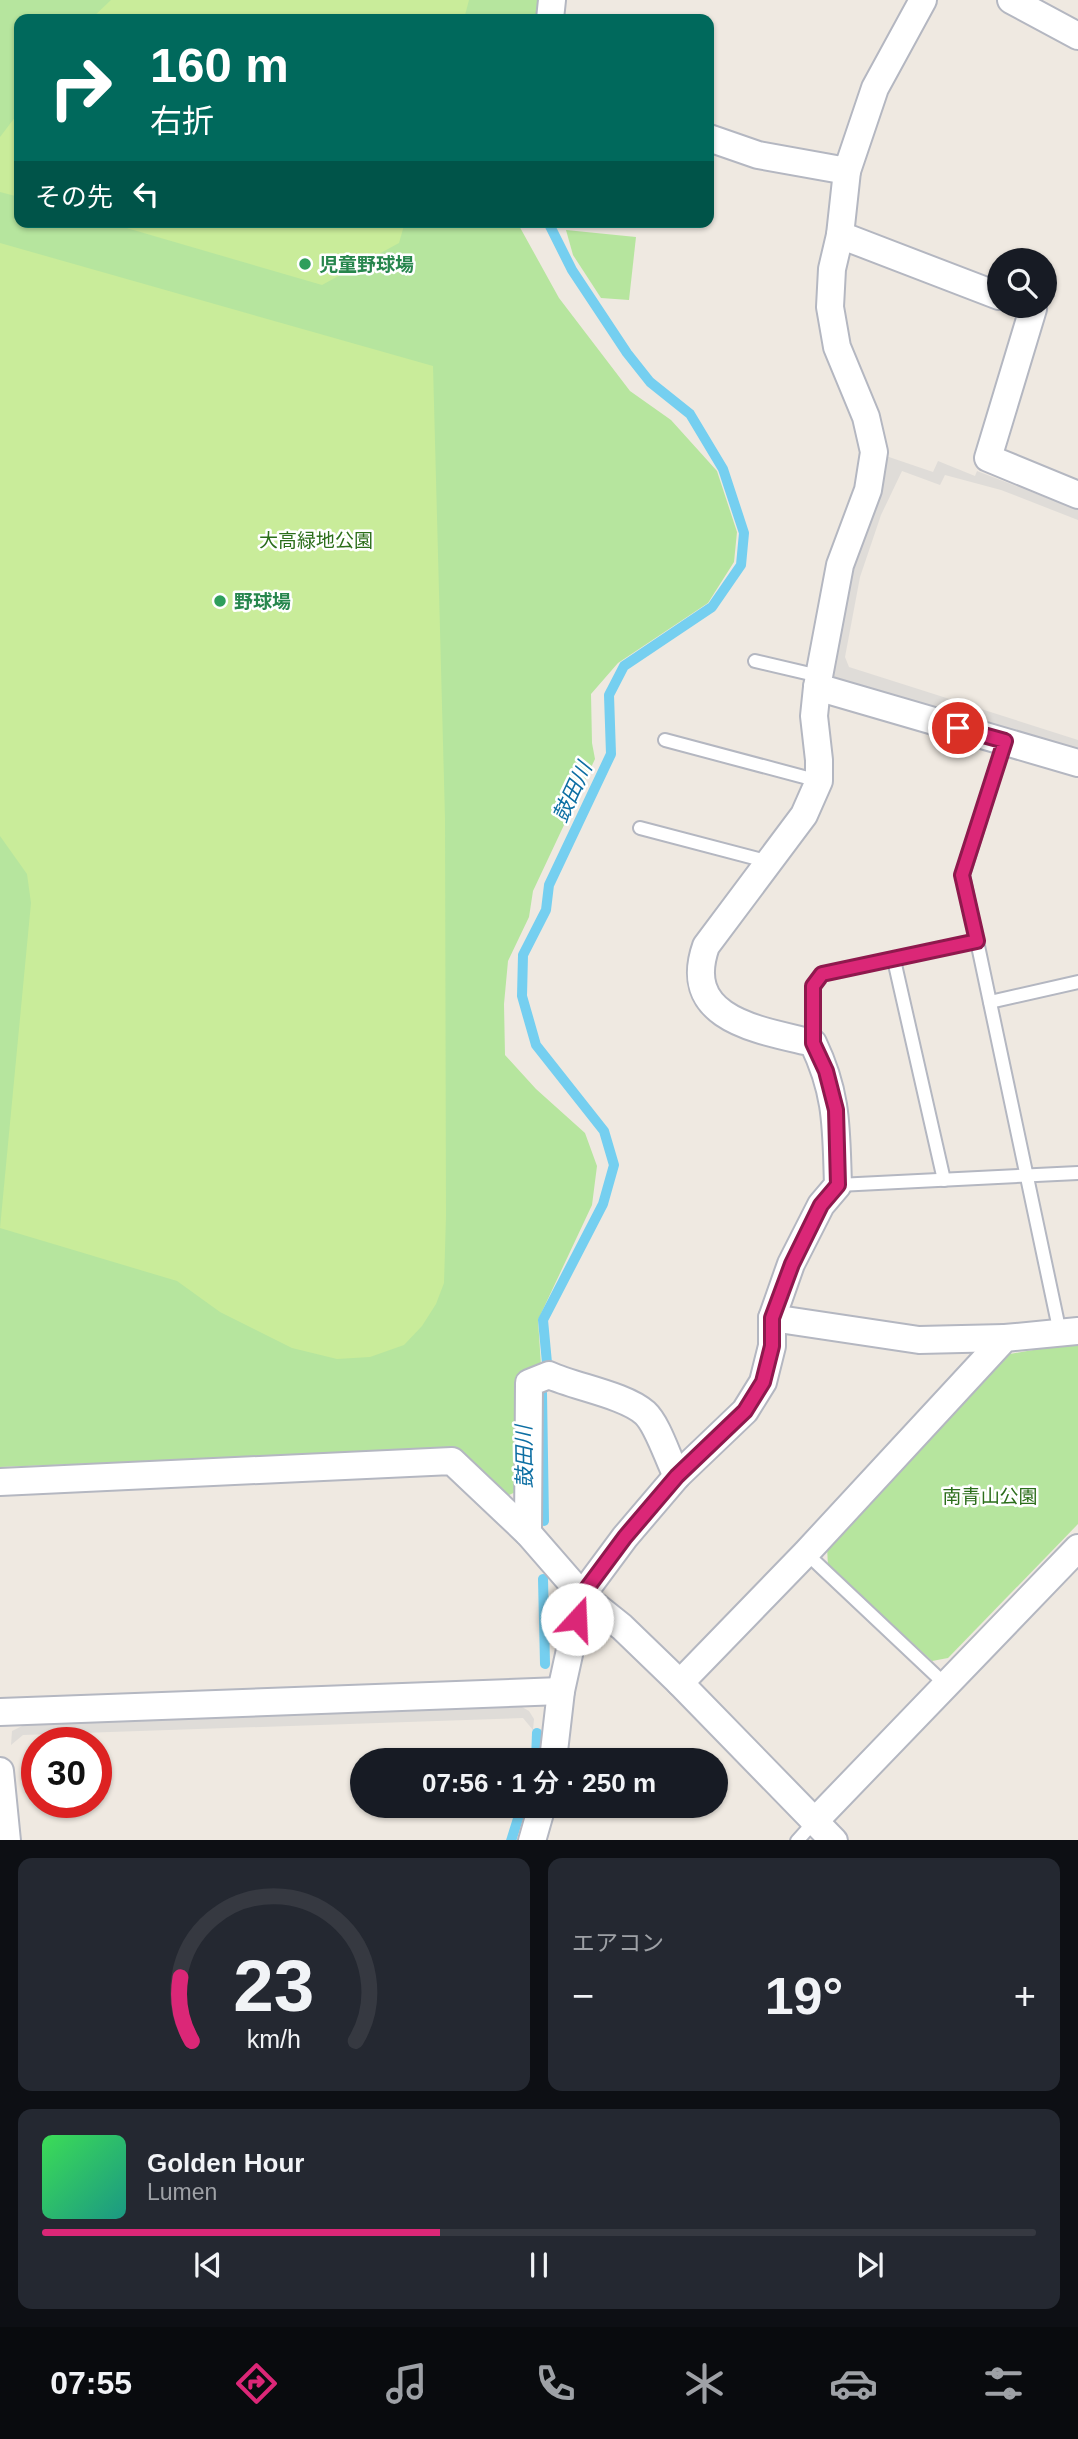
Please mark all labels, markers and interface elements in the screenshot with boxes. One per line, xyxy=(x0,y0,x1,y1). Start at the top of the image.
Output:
text: 160 m xyxy=(150,38,289,92)
icon: right xyxy=(35,42,126,133)
text: 右折 xyxy=(150,103,214,139)
icon: left xyxy=(127,175,165,213)
text: その先 xyxy=(35,182,113,212)
map controls xyxy=(987,248,1057,318)
button: search xyxy=(987,248,1057,318)
place label: 児童野球場 xyxy=(319,254,414,275)
marker: 児童野球場 xyxy=(297,256,313,272)
park label: 大高緑地公園 xyxy=(259,530,373,551)
place label: 野球場 xyxy=(234,591,291,612)
marker: 野球場 xyxy=(212,593,228,609)
pin xyxy=(928,698,988,758)
icon: arrive xyxy=(939,709,977,747)
water label: 鼓田川 xyxy=(548,757,597,825)
water label: 鼓田川 xyxy=(512,1423,536,1489)
park label: 南青山公園 xyxy=(942,1486,1038,1507)
position arrow xyxy=(540,1582,614,1656)
speed limit sign: 30 xyxy=(21,1727,112,1818)
text: 07:56 · 1 分 · 250 m xyxy=(422,1768,656,1798)
text: エアコン xyxy=(572,1930,664,1956)
text: 23 xyxy=(234,1945,314,2026)
text: 19° xyxy=(765,1967,843,2025)
text: − xyxy=(572,1975,594,2017)
text: + xyxy=(1014,1975,1036,2017)
text: km/h xyxy=(247,2024,301,2052)
text: Golden Hour xyxy=(147,2148,304,2178)
text: Lumen xyxy=(147,2179,217,2205)
icon: previous xyxy=(189,2246,227,2284)
icon: pause xyxy=(520,2246,558,2284)
icon: next xyxy=(851,2246,889,2284)
icon: directions xyxy=(232,2359,281,2408)
icon: music xyxy=(382,2359,431,2408)
icon: phone xyxy=(531,2359,580,2408)
icon: climate xyxy=(680,2359,729,2408)
icon: car xyxy=(829,2359,878,2408)
icon: filters xyxy=(979,2359,1028,2408)
text: 07:55 xyxy=(50,2365,132,2401)

